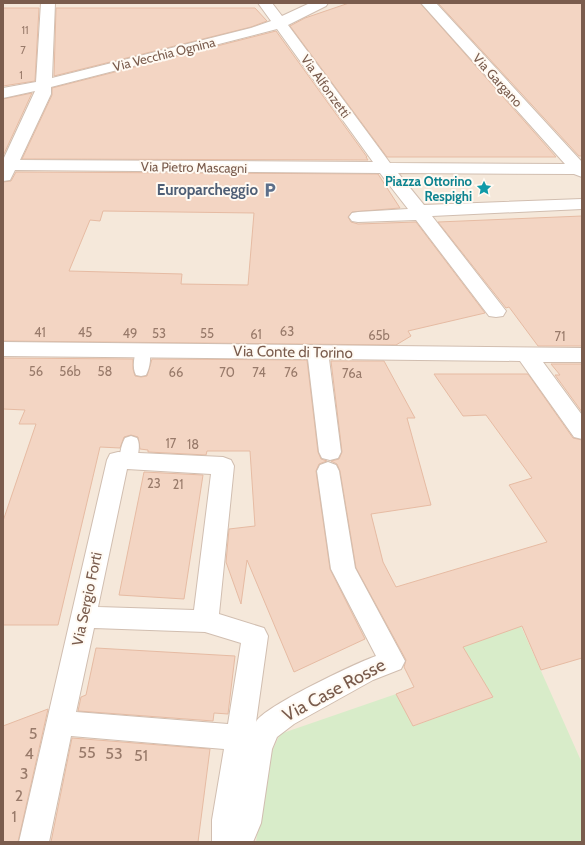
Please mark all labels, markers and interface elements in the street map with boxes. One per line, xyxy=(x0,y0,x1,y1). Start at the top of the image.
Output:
house number: 11 xyxy=(21,23,29,37)
street label: Via Vecchia Ognina xyxy=(111,33,218,74)
house number: 7 xyxy=(20,43,26,57)
street label: Via Gargano xyxy=(470,50,526,110)
street label: Via Alfonzetti xyxy=(298,51,354,121)
house number: 1 xyxy=(19,68,23,82)
street label: Via Pietro Mascagni xyxy=(141,158,247,176)
place label: Piazza Ottorino Respighi xyxy=(385,173,473,204)
place icon: Piazza Ottorino Respighi xyxy=(475,179,493,197)
place label: Europarcheggio xyxy=(157,181,258,199)
parking icon: Europarcheggio xyxy=(261,181,279,199)
house number: 63 xyxy=(280,323,294,339)
house number: 41 xyxy=(34,324,46,340)
house number: 45 xyxy=(78,324,92,340)
house number: 49 xyxy=(123,325,137,341)
house number: 53 xyxy=(152,325,166,341)
house number: 55 xyxy=(200,325,214,341)
house number: 61 xyxy=(250,326,262,342)
house number: 65b xyxy=(368,327,390,343)
house number: 71 xyxy=(555,328,565,344)
street label: Via Conte di Torino xyxy=(233,342,353,362)
house number: 56 xyxy=(29,363,43,379)
house number: 56b xyxy=(59,363,81,379)
house number: 58 xyxy=(98,363,113,379)
house number: 66 xyxy=(169,364,183,380)
house number: 70 xyxy=(219,364,235,380)
house number: 74 xyxy=(252,364,266,380)
house number: 76 xyxy=(284,364,298,380)
house number: 76a xyxy=(342,365,363,381)
house number: 17 xyxy=(166,435,177,451)
house number: 18 xyxy=(187,436,199,452)
house number: 23 xyxy=(147,475,161,491)
house number: 21 xyxy=(172,476,184,492)
street label: Via Sergio Forti xyxy=(68,550,106,648)
street label: Via Case Rosse xyxy=(279,654,389,726)
house number: 5 xyxy=(29,724,37,743)
house number: 55 xyxy=(78,743,96,762)
house number: 4 xyxy=(24,744,34,763)
house number: 53 xyxy=(105,744,123,763)
house number: 51 xyxy=(134,746,148,765)
house number: 3 xyxy=(20,764,28,783)
house number: 2 xyxy=(15,786,23,805)
house number: 1 xyxy=(11,807,17,826)

